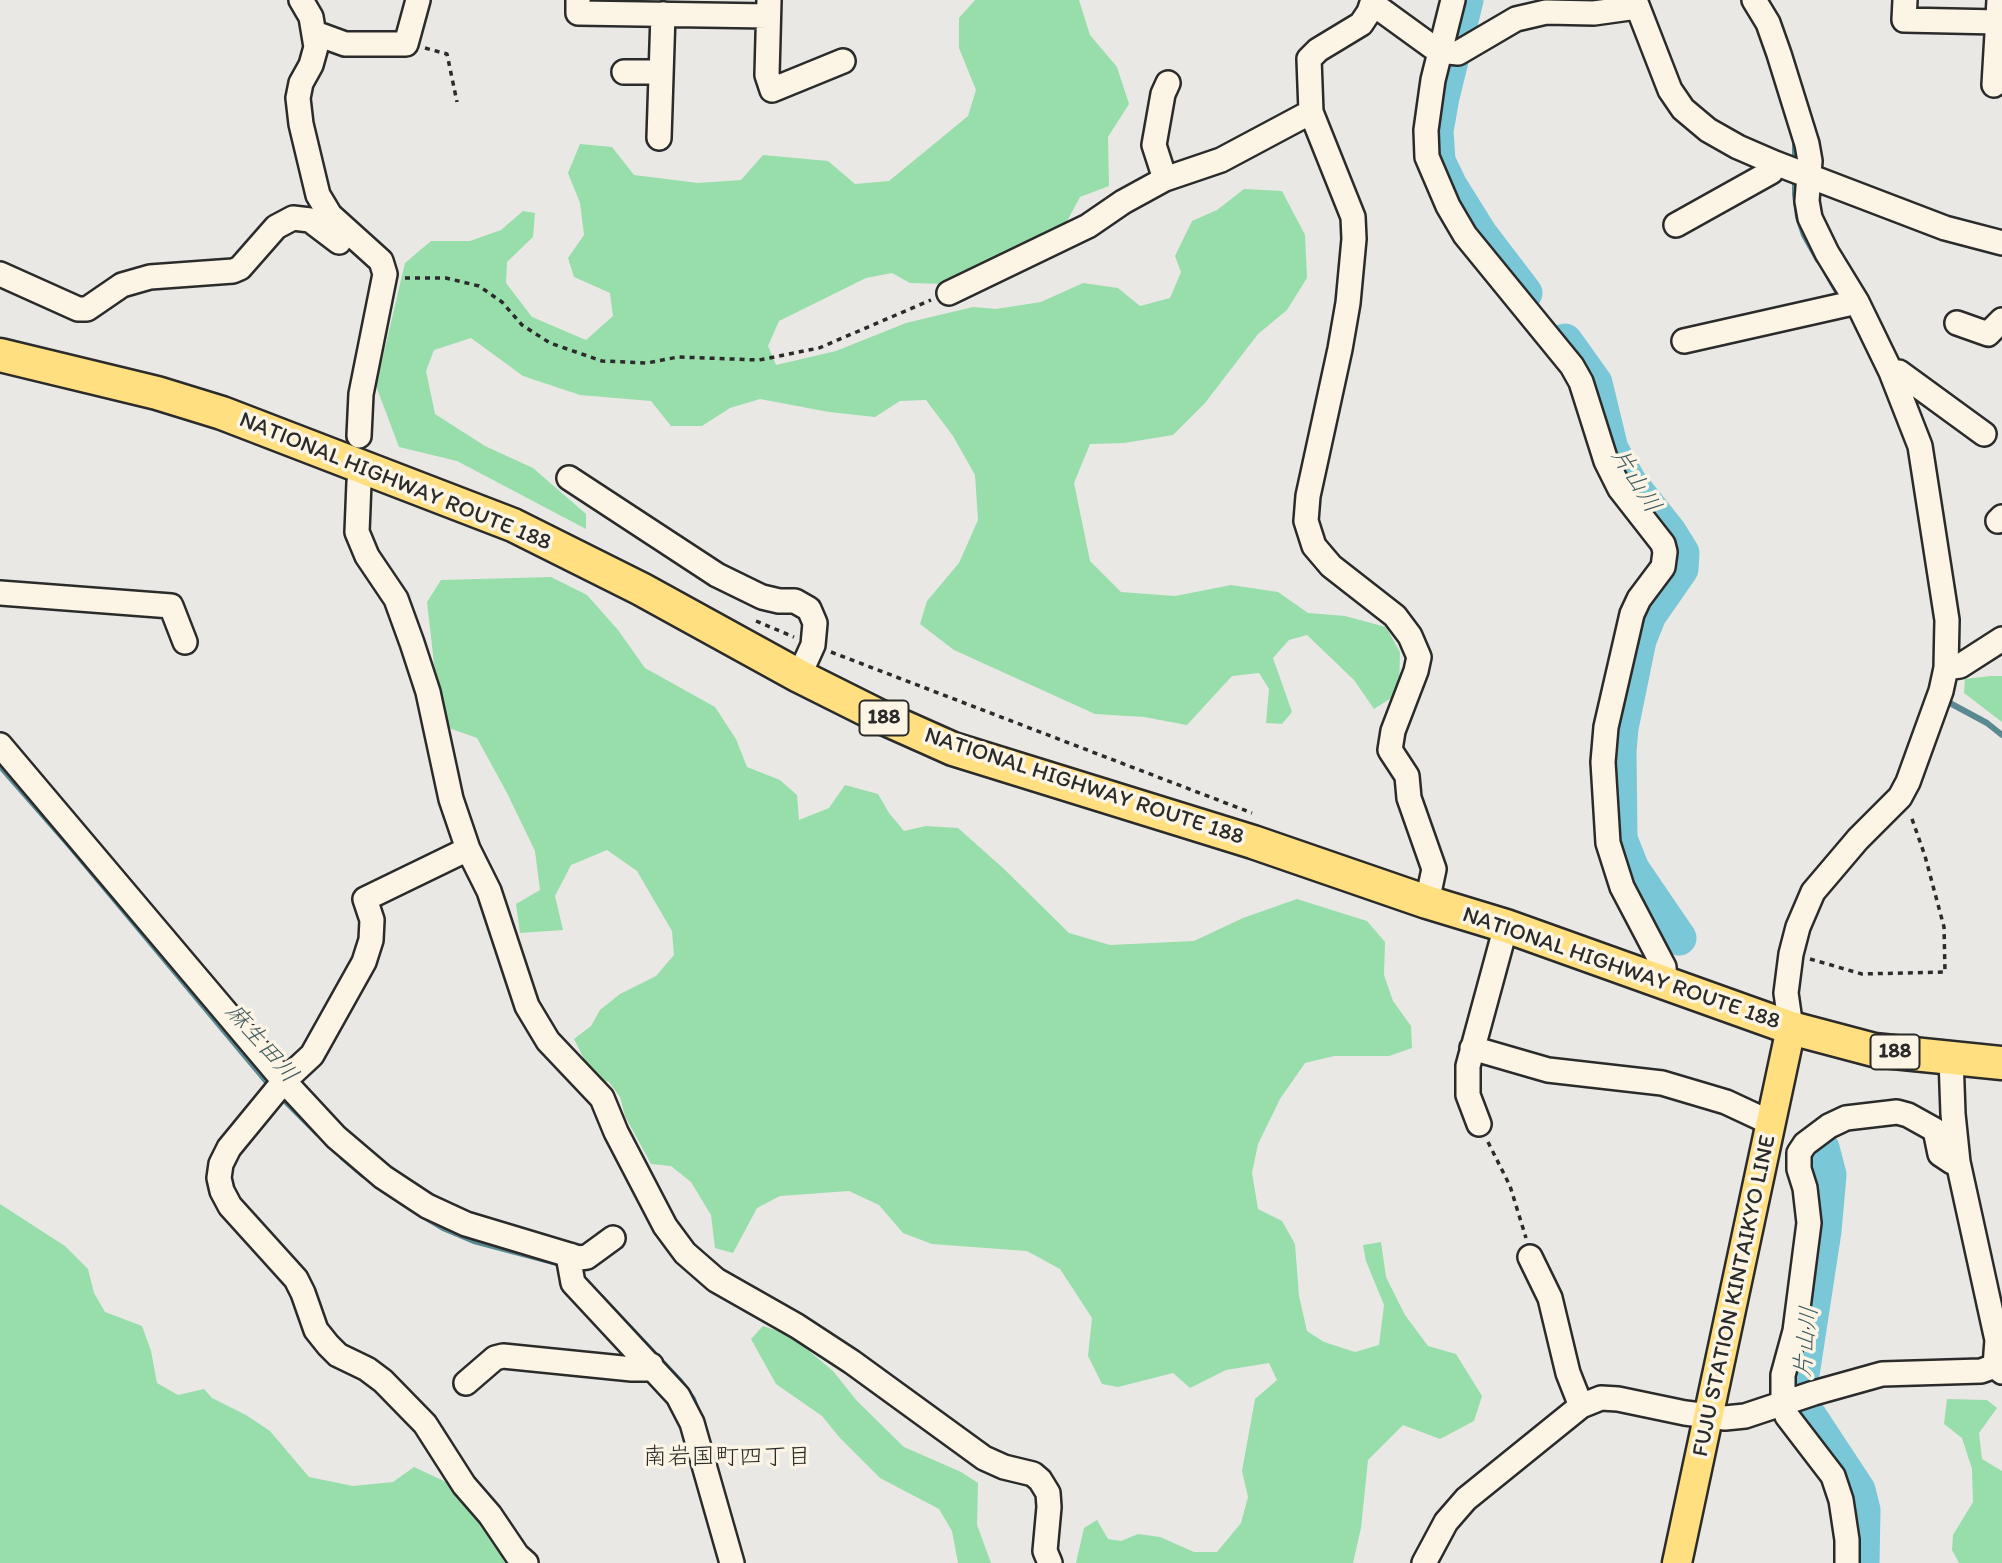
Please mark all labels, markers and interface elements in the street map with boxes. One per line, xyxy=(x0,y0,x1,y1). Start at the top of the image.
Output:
street label: NATIONAL HIGHWAY ROUTE 188 xyxy=(235,407,555,557)
water label: 片山川 xyxy=(1604,443,1666,519)
road number: 188 xyxy=(860,700,908,736)
street label: NATIONAL HIGHWAY ROUTE 188 xyxy=(921,722,1247,852)
street label: NATIONAL HIGHWAY ROUTE 188 xyxy=(1459,902,1783,1036)
water label: 麻生田川 xyxy=(219,998,303,1090)
road number: 188 xyxy=(1870,1034,1920,1070)
street label: FUJU STATION KINTAIKYO LINE xyxy=(1687,1133,1783,1459)
water label: 片山川 xyxy=(1789,1305,1825,1379)
district label: 南岩国町四丁目 xyxy=(643,1444,811,1472)

